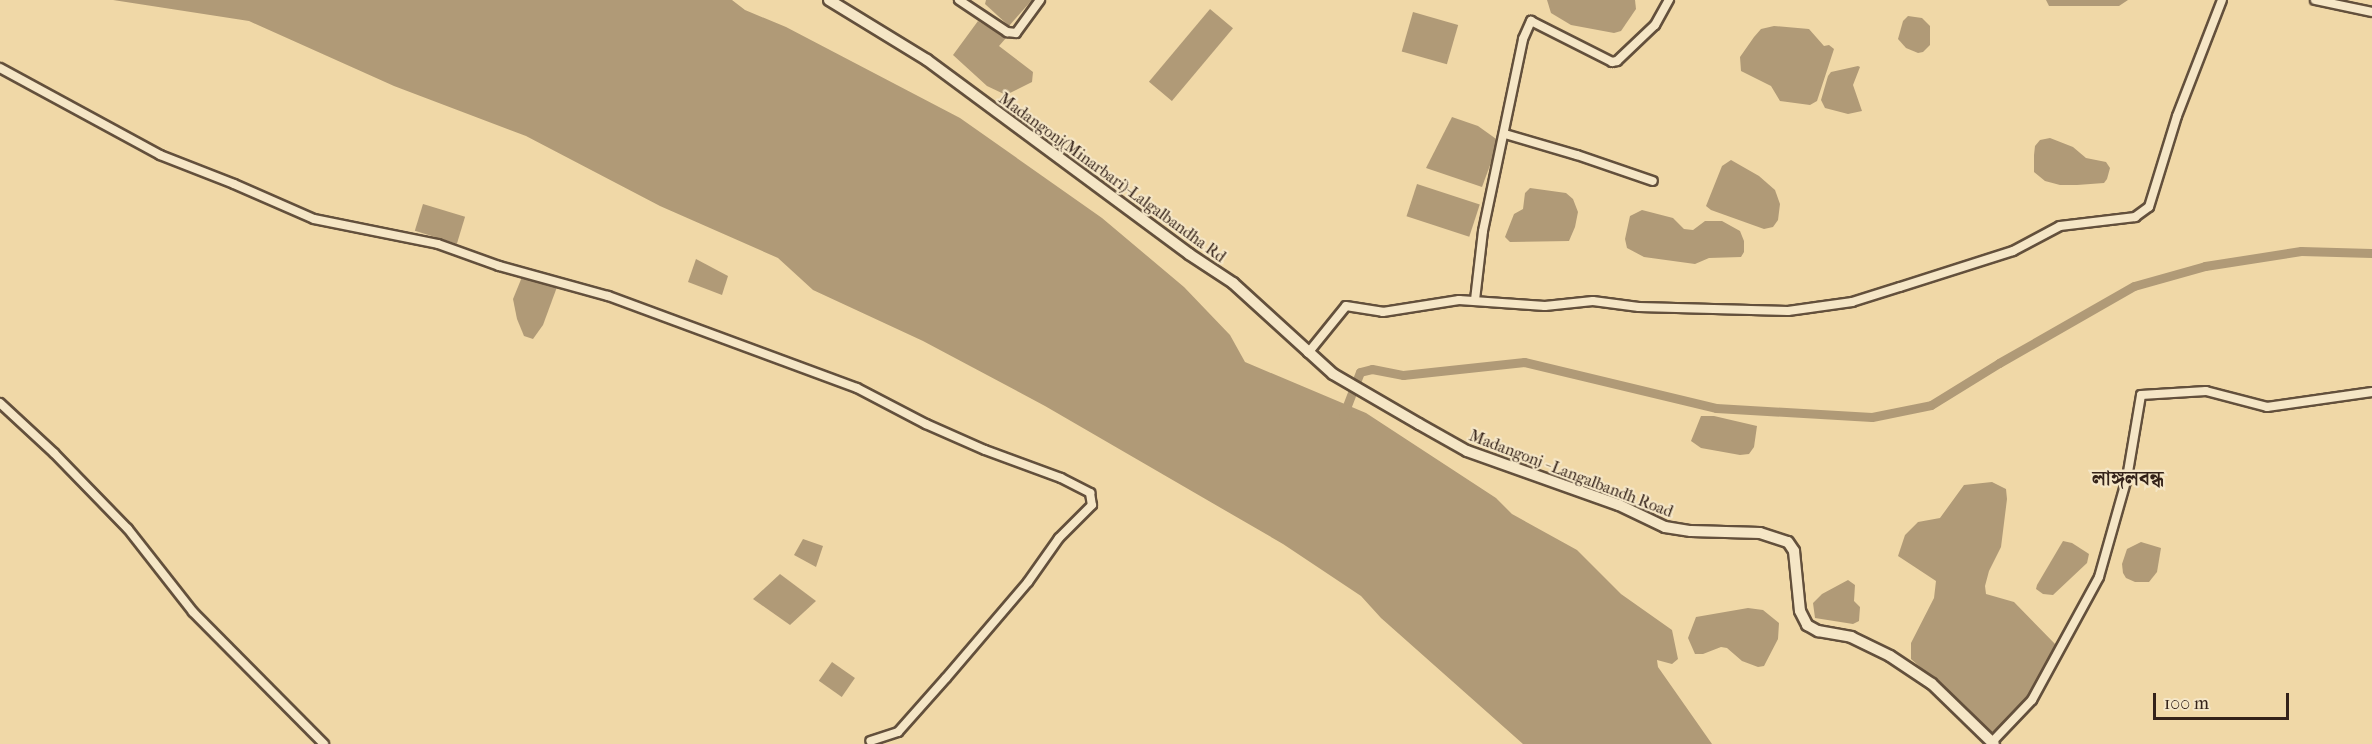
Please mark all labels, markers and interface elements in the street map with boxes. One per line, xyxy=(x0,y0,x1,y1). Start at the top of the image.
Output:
street label: Madangonj(Minarbari)-Lalgalbandha Rd xyxy=(995,89,1229,267)
street label: Madangonj - Langalbandh Road xyxy=(1466,426,1676,522)
district label: লাঙ্গলবন্ধ xyxy=(2092,466,2164,490)
scale bar xyxy=(2156,681,2292,719)
text: 100 m xyxy=(2164,693,2209,714)

